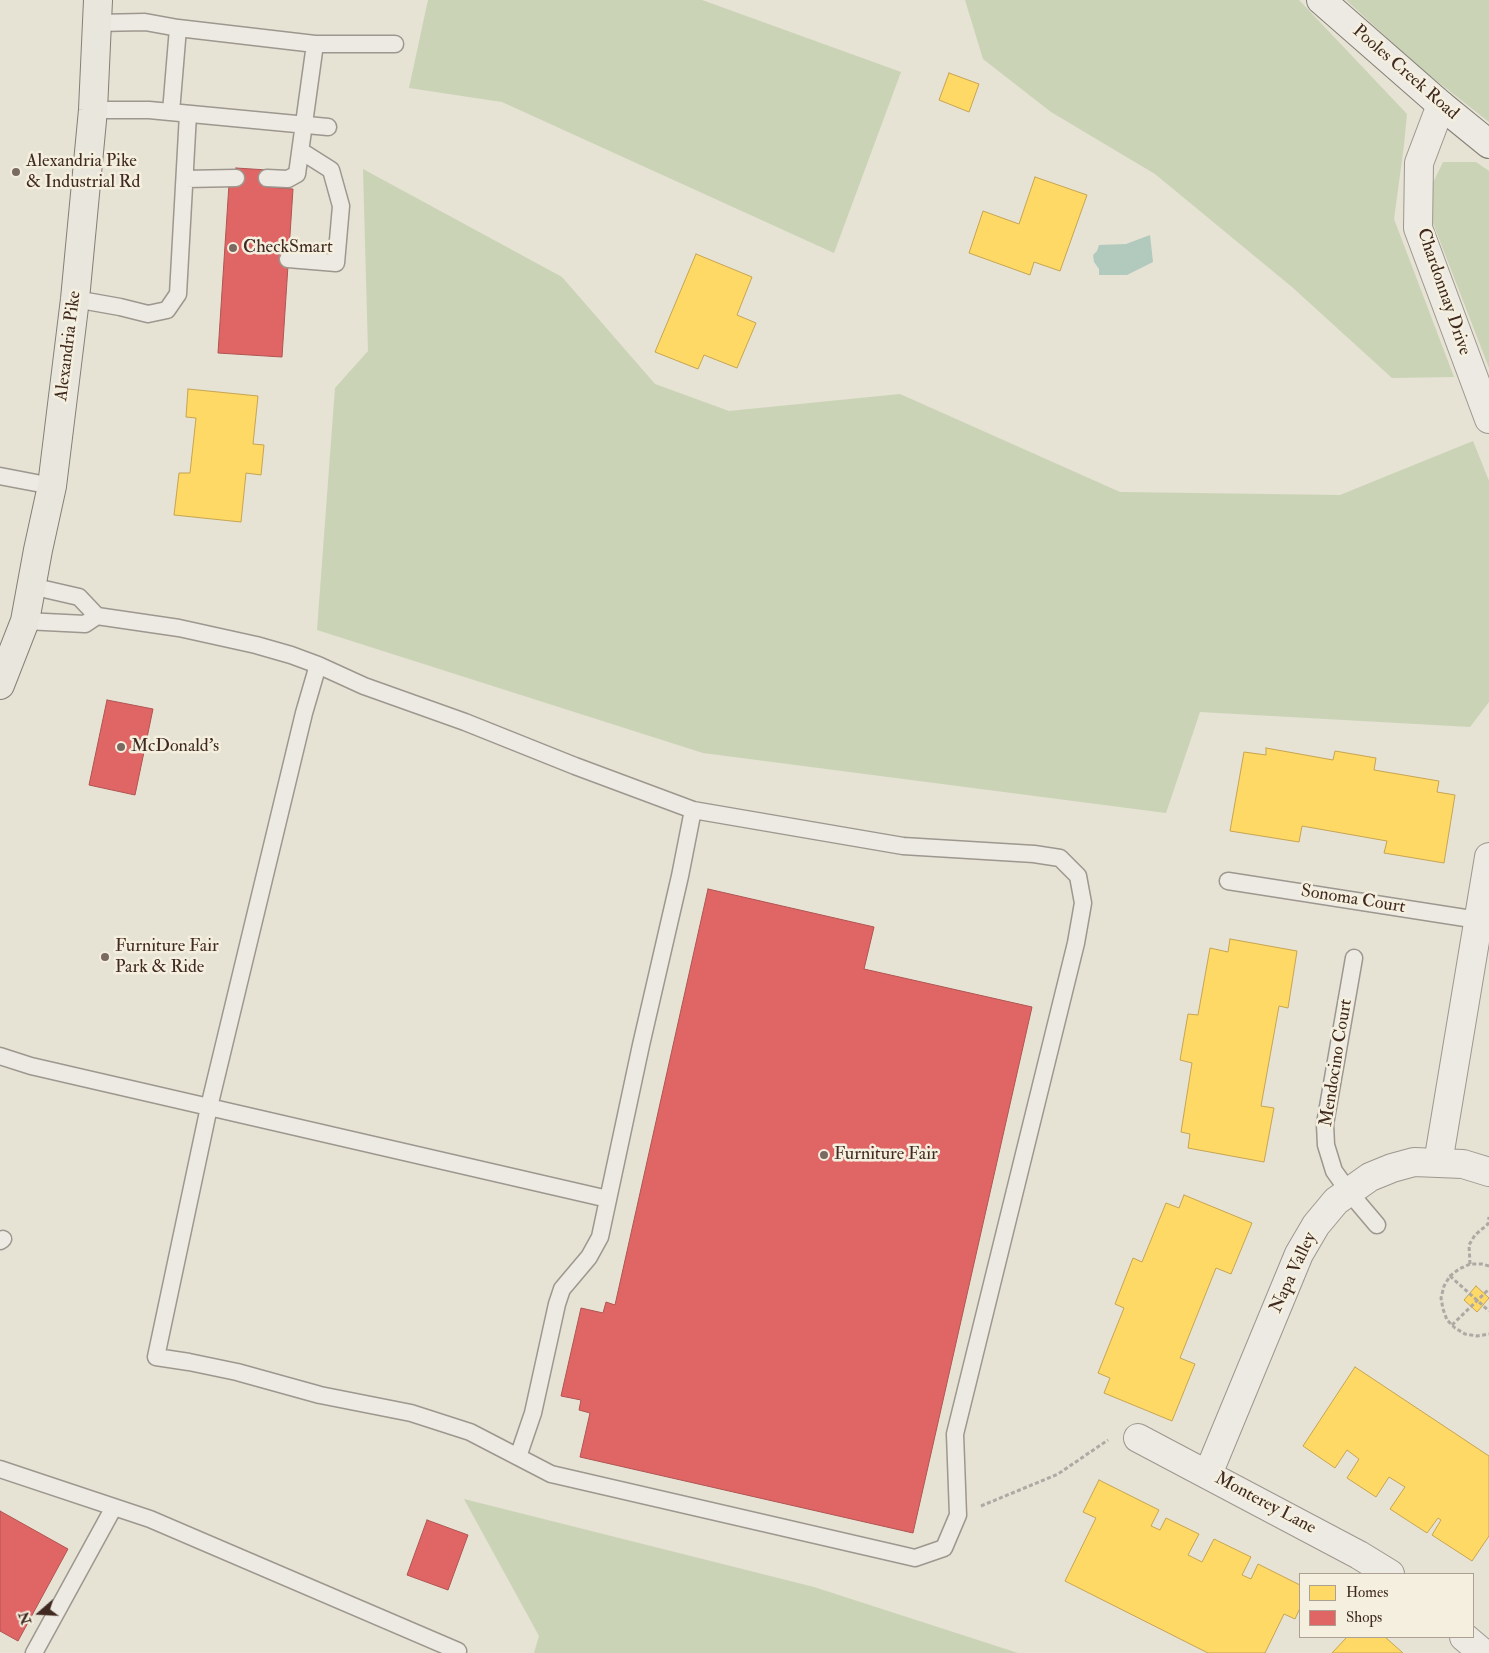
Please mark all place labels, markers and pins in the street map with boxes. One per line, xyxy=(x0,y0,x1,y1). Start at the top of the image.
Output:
place label: Alexandria Pike & Industrial Rd xyxy=(26,151,140,193)
marker: Alexandria Pike & Industrial Rd xyxy=(10,166,22,178)
place label: CheckSmart xyxy=(243,237,333,259)
marker: CheckSmart xyxy=(227,242,239,254)
place label: McDonald's xyxy=(131,736,219,758)
marker: McDonald's xyxy=(115,741,127,753)
place label: Furniture Fair Park & Ride xyxy=(115,936,219,979)
marker: Furniture Fair Park & Ride xyxy=(99,951,111,963)
place label: Furniture Fair xyxy=(834,1144,938,1166)
marker: Furniture Fair xyxy=(818,1149,830,1161)

